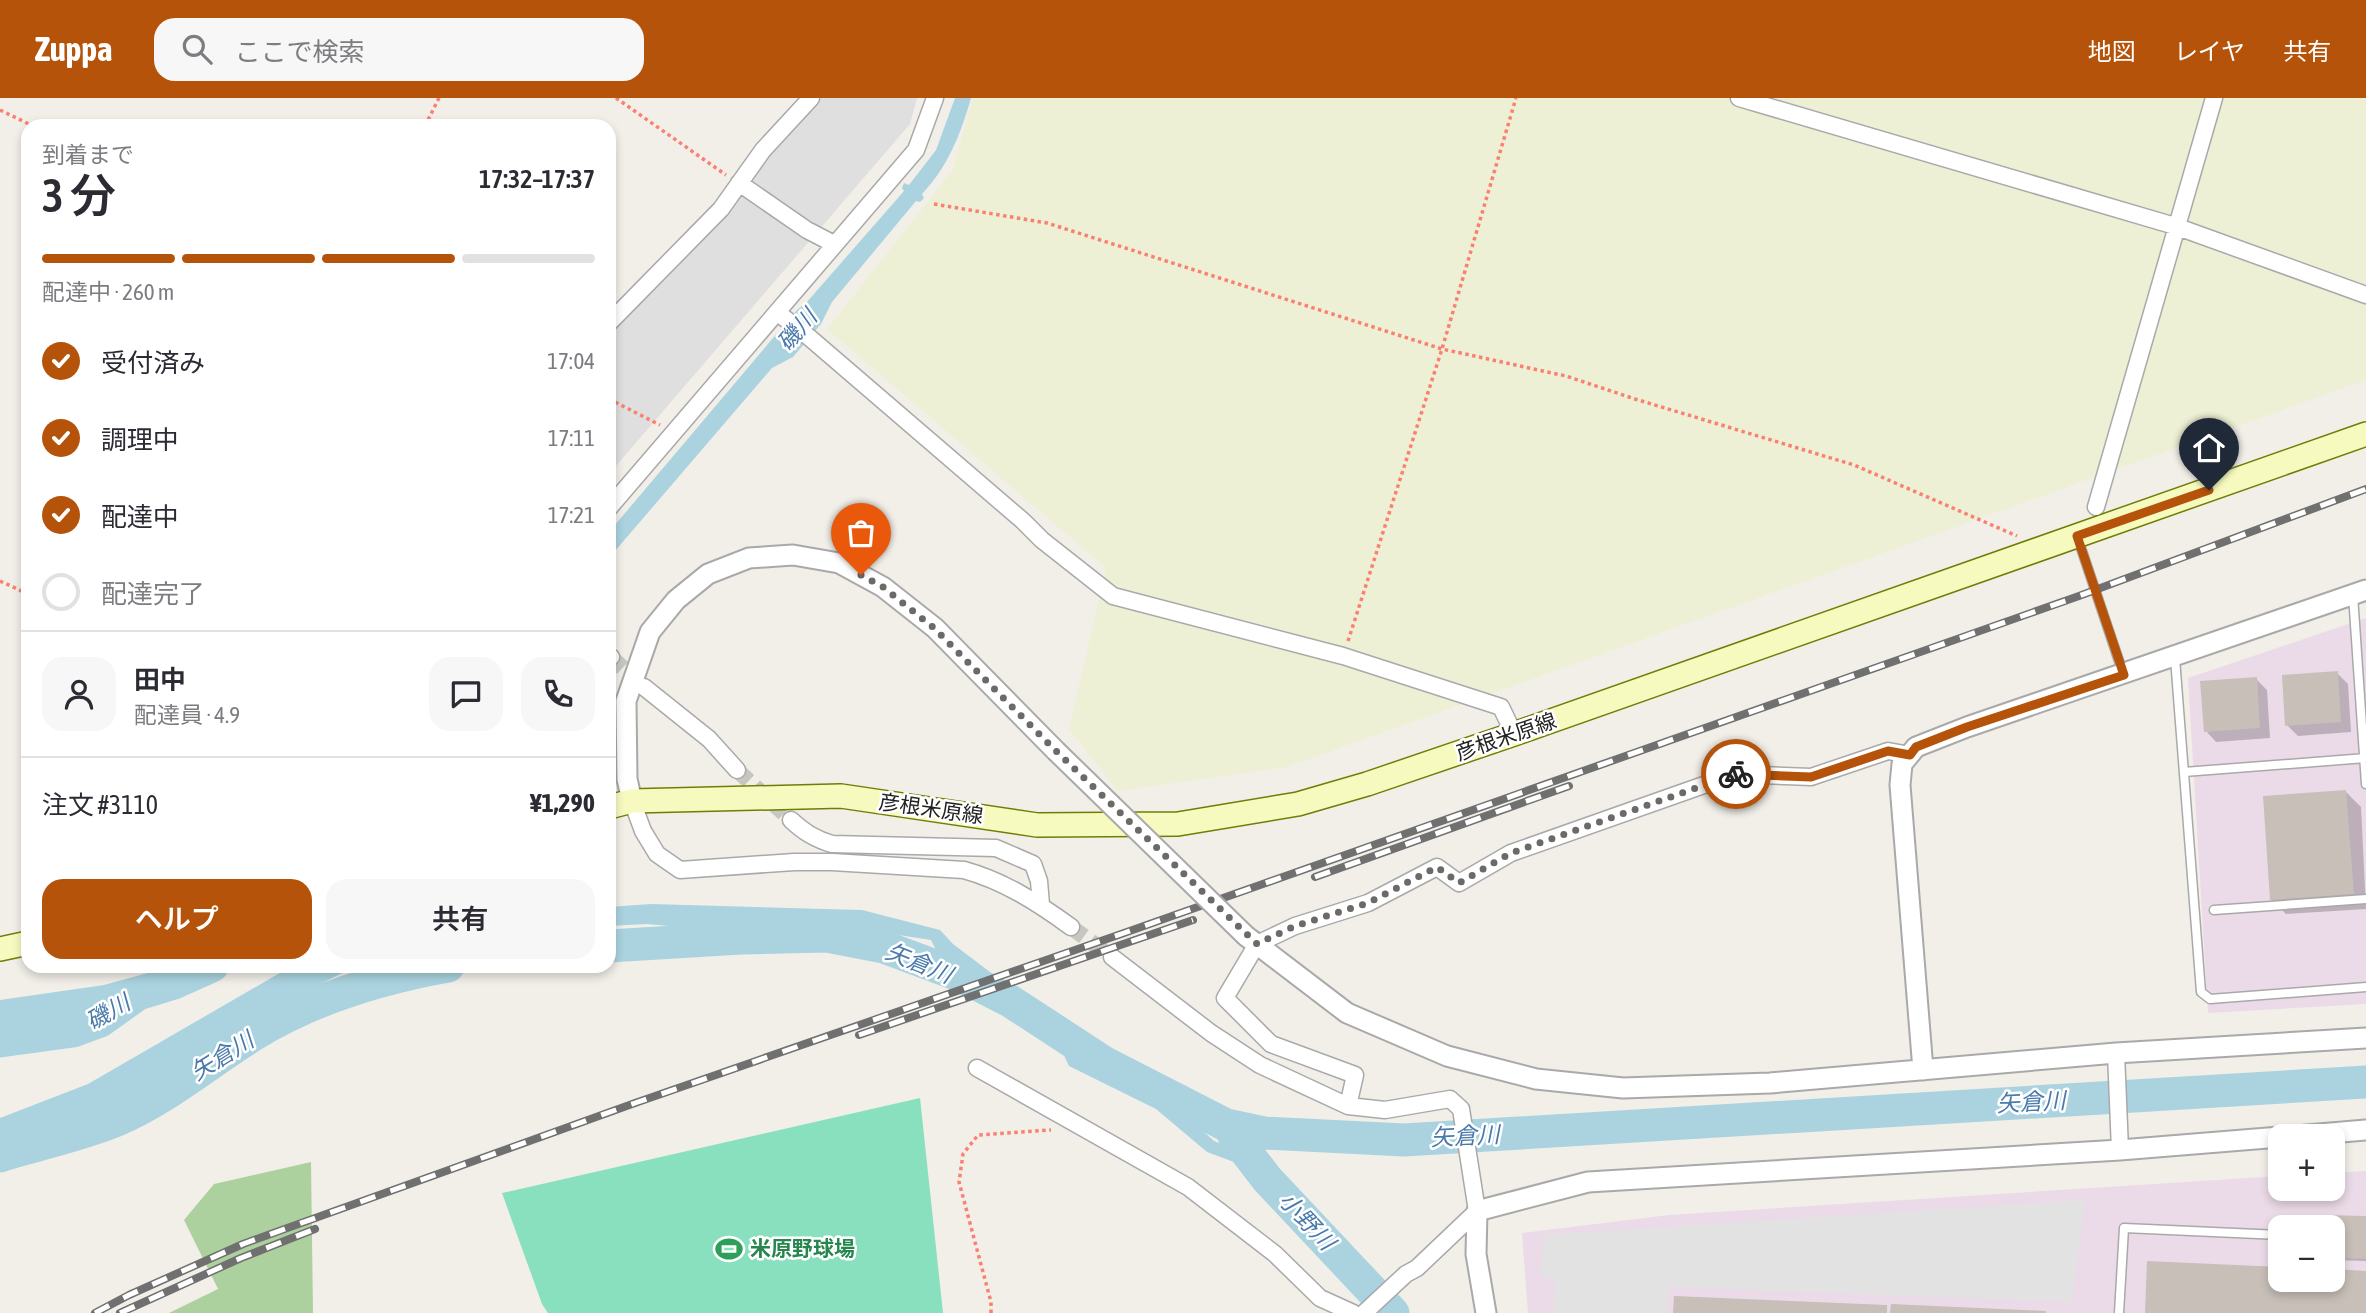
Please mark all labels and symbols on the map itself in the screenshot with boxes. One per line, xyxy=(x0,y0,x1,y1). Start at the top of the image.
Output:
water label: 磯川 xyxy=(772,302,824,356)
pin xyxy=(2179,418,2239,490)
pin xyxy=(831,503,891,575)
street label: 彦根米原線 xyxy=(1452,708,1559,764)
courier xyxy=(1701,739,1771,809)
street label: 彦根米原線 xyxy=(877,789,985,827)
water label: 矢倉川 xyxy=(882,938,959,989)
water label: 磯川 xyxy=(82,988,137,1035)
water label: 矢倉川 xyxy=(186,1025,261,1085)
water label: 矢倉川 xyxy=(1996,1087,2069,1117)
water label: 矢倉川 xyxy=(1430,1121,1503,1151)
water label: 小野川 xyxy=(1274,1187,1342,1257)
sports icon: 米原野球場 xyxy=(714,1234,744,1264)
place label: 米原野球場 xyxy=(750,1236,855,1260)

